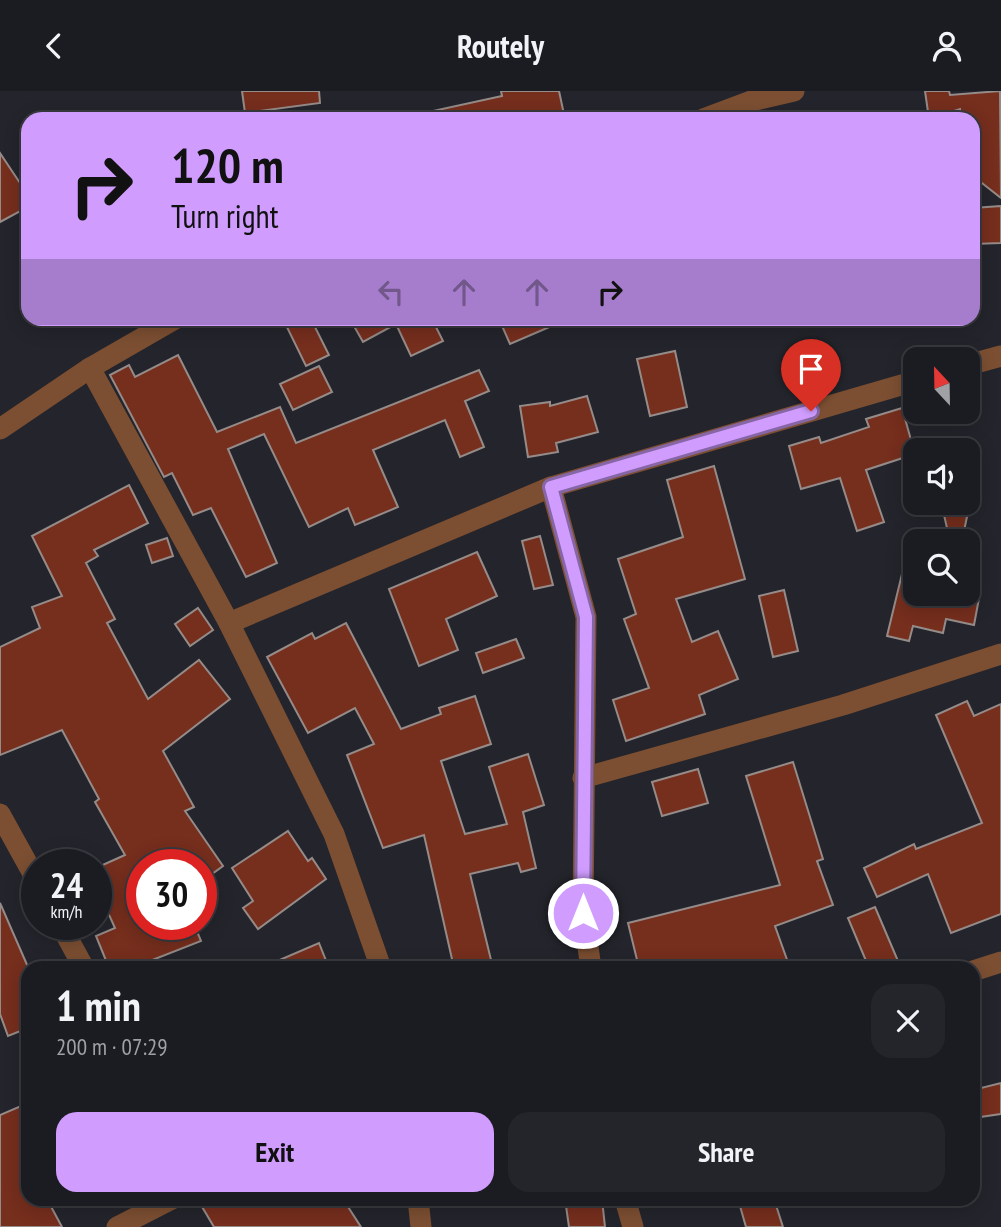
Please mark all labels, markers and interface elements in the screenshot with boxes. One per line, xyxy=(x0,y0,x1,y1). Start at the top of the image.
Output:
text: Routely xyxy=(457,25,544,67)
icon: back xyxy=(35,27,73,65)
icon: person xyxy=(928,27,966,65)
text: 120 m xyxy=(171,133,284,197)
icon: right xyxy=(56,140,147,231)
text: Turn right xyxy=(171,195,279,237)
icon: left xyxy=(372,273,410,311)
icon: ahead xyxy=(445,273,483,311)
icon: ahead xyxy=(518,273,556,311)
icon: right xyxy=(591,273,629,311)
pin xyxy=(781,339,841,411)
north arrow xyxy=(903,347,980,423)
map controls xyxy=(903,347,980,606)
icon: arrive xyxy=(792,350,830,388)
button: sound xyxy=(903,438,980,515)
button: search xyxy=(903,529,980,606)
speed limit sign: 30 xyxy=(126,849,217,940)
text: 24 xyxy=(50,862,83,908)
position arrow xyxy=(546,876,620,950)
text: km/h xyxy=(51,900,82,923)
text: 1 min xyxy=(56,978,141,1033)
button: close xyxy=(871,984,945,1058)
text: 200 m · 07:29 xyxy=(56,1032,168,1061)
button: Exit xyxy=(56,1112,494,1192)
button: Share xyxy=(508,1112,945,1192)

